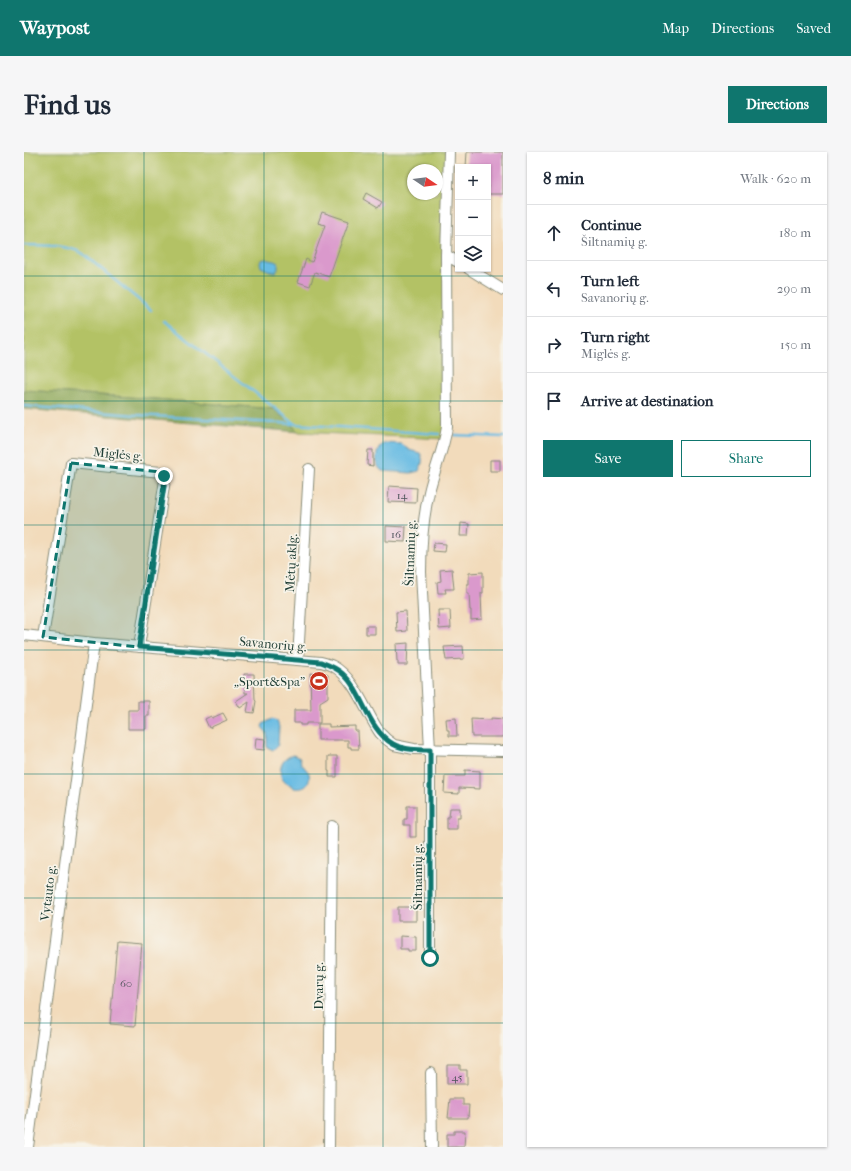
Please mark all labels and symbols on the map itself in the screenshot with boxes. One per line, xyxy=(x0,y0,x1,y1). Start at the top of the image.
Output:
north arrow xyxy=(407,164,443,200)
street label: Miglės g. xyxy=(93,444,143,464)
route end xyxy=(155,467,173,485)
house number: 14 xyxy=(397,489,408,502)
street label: Šiltnamių g. xyxy=(401,520,419,586)
house number: 16 xyxy=(391,528,401,541)
street label: Mėtų aklg. xyxy=(282,533,300,593)
street label: Savanorių g. xyxy=(239,634,307,654)
sports icon: „Sport&Spa” xyxy=(308,670,330,692)
place label: „Sport&Spa” xyxy=(234,674,305,689)
street label: Šiltnamių g. xyxy=(410,844,425,910)
street label: Vytauto g. xyxy=(37,864,59,923)
route start xyxy=(421,949,439,967)
street label: Dvarų g. xyxy=(311,962,326,1010)
house number: 60 xyxy=(120,977,132,990)
house number: 45 xyxy=(452,1071,463,1084)

